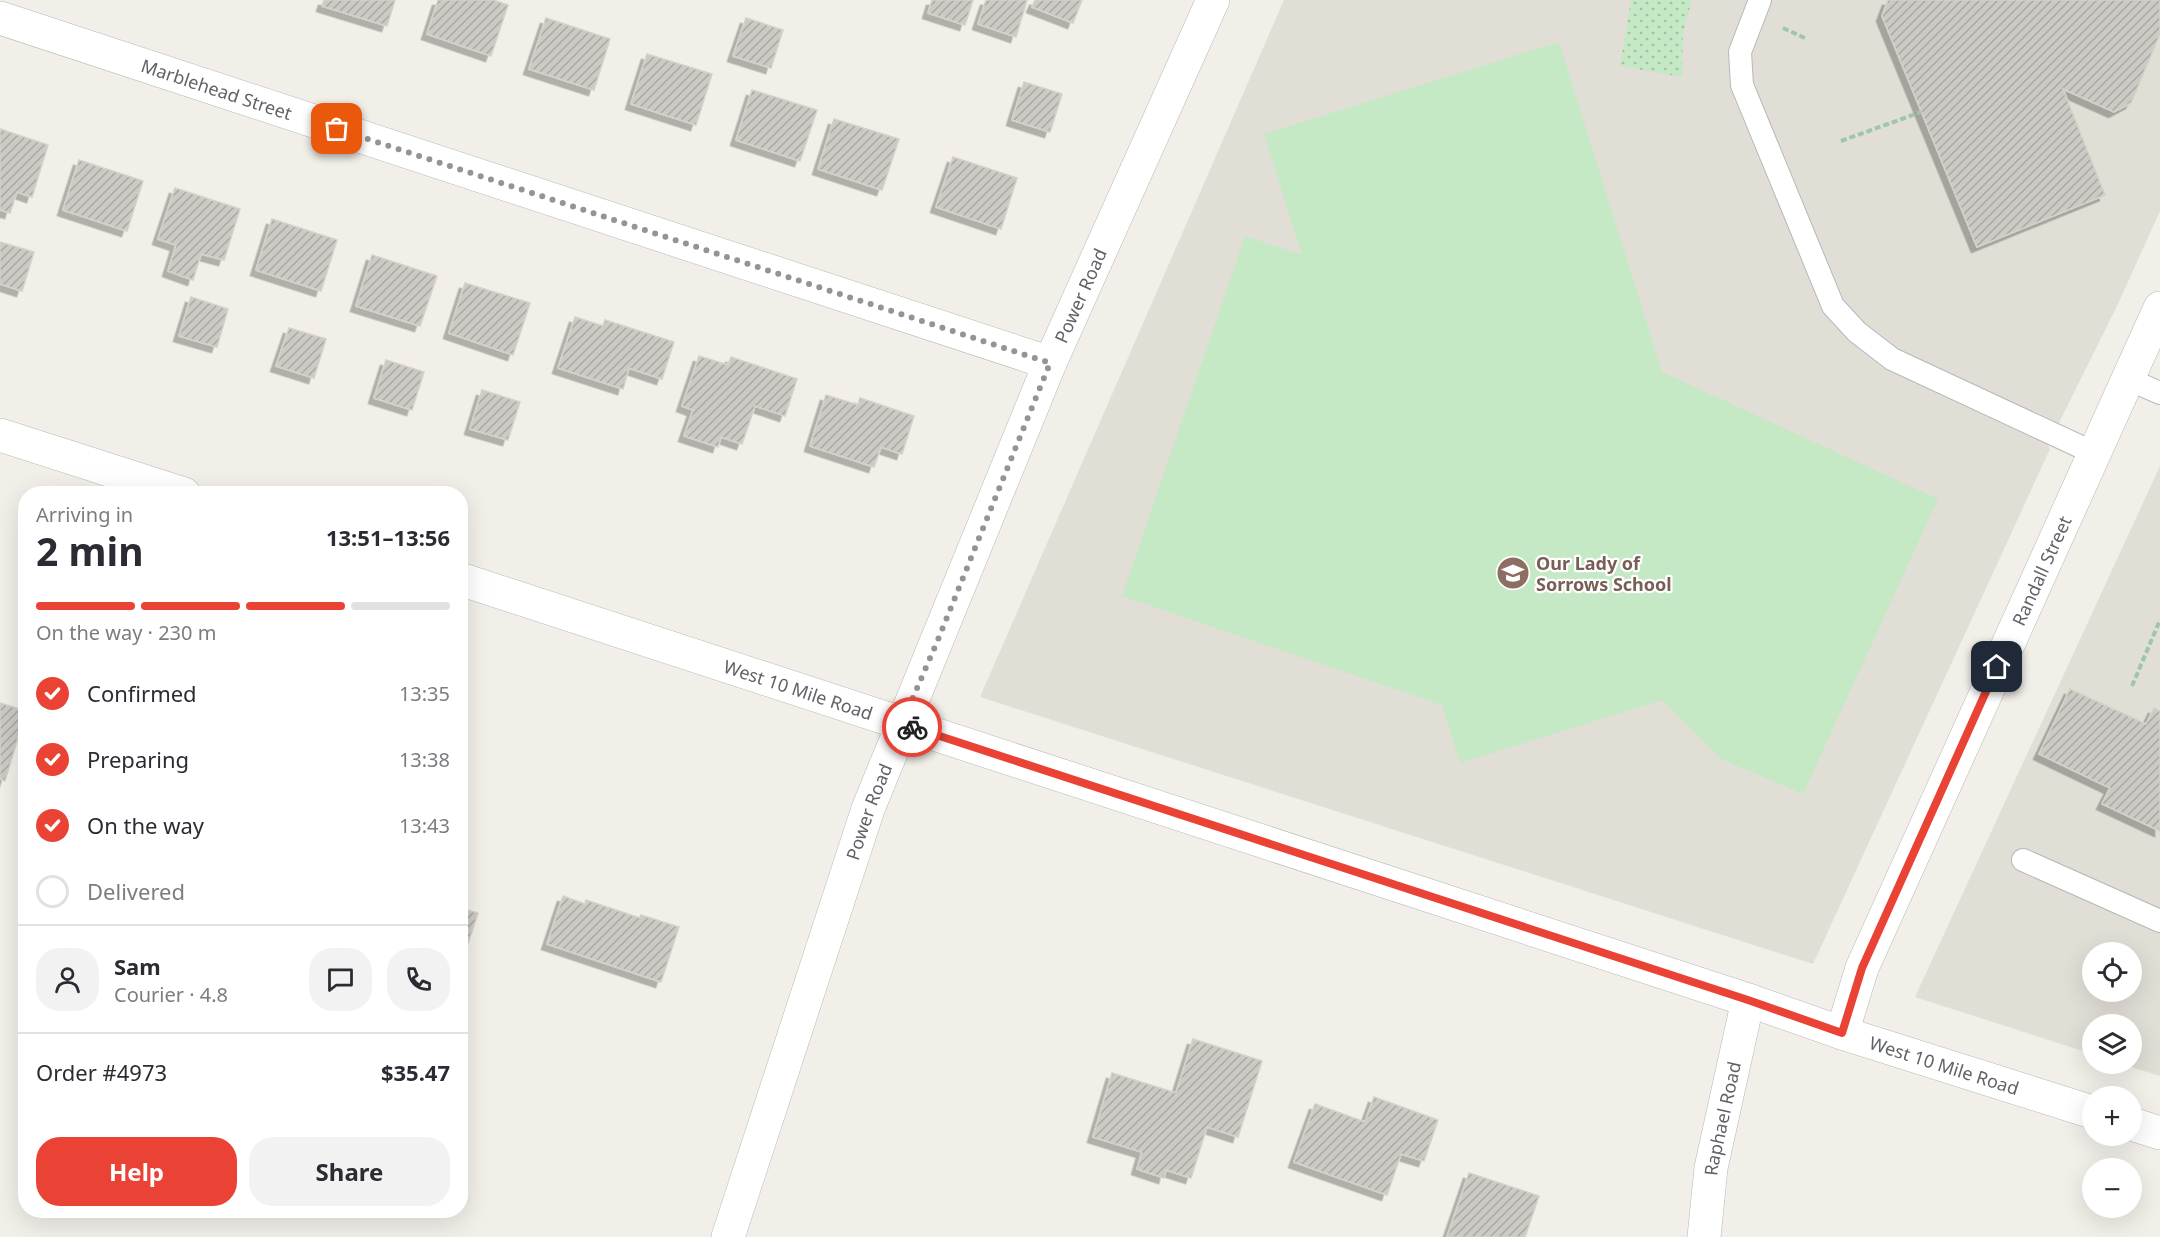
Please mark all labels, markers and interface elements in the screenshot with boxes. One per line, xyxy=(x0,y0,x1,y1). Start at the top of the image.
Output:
street label: Marblehead Street xyxy=(138,53,296,125)
pin xyxy=(311,103,362,154)
icon: bag xyxy=(320,112,353,145)
street label: Power Road xyxy=(1049,244,1112,347)
text: Arriving in xyxy=(36,501,133,528)
street label: Randall Street xyxy=(2006,512,2077,629)
text: 13:51–13:56 xyxy=(326,522,450,552)
text: 2 min xyxy=(36,524,143,577)
place label: Our Lady of Sorrows School xyxy=(1536,551,1672,596)
school or university icon: Our Lady of Sorrows School xyxy=(1495,555,1531,591)
text: On the way · 230 m xyxy=(36,619,216,646)
pin xyxy=(1971,641,2022,692)
icon: home xyxy=(1980,650,2013,683)
street label: West 10 Mile Road xyxy=(721,654,876,725)
icon: check xyxy=(36,677,69,710)
text: Confirmed xyxy=(87,678,197,708)
text: 13:35 xyxy=(399,680,450,707)
courier xyxy=(882,697,942,757)
icon: bike xyxy=(896,711,929,744)
icon: check xyxy=(36,743,69,776)
text: Preparing xyxy=(87,744,189,774)
text: 13:38 xyxy=(399,746,450,773)
street label: Power Road xyxy=(840,760,897,863)
icon: check xyxy=(36,809,69,842)
text: On the way xyxy=(87,810,204,840)
text: 13:43 xyxy=(399,812,450,839)
text: Delivered xyxy=(87,876,185,906)
map controls xyxy=(2082,942,2142,1218)
button: locate xyxy=(2082,942,2142,1002)
button: person xyxy=(36,948,99,1011)
button: chat xyxy=(309,948,372,1011)
button: phone xyxy=(387,948,450,1011)
text: Sam xyxy=(114,951,161,981)
text: Courier · 4.8 xyxy=(114,981,228,1008)
button: layers xyxy=(2082,1014,2142,1074)
street label: West 10 Mile Road xyxy=(1867,1030,2022,1100)
text: Order #4973 xyxy=(36,1057,167,1087)
text: $35.47 xyxy=(381,1057,450,1087)
street label: Raphael Road xyxy=(1698,1059,1746,1177)
button: + xyxy=(2082,1086,2142,1146)
button: Help xyxy=(36,1137,237,1206)
button: Share xyxy=(249,1137,450,1206)
button: − xyxy=(2082,1158,2142,1218)

